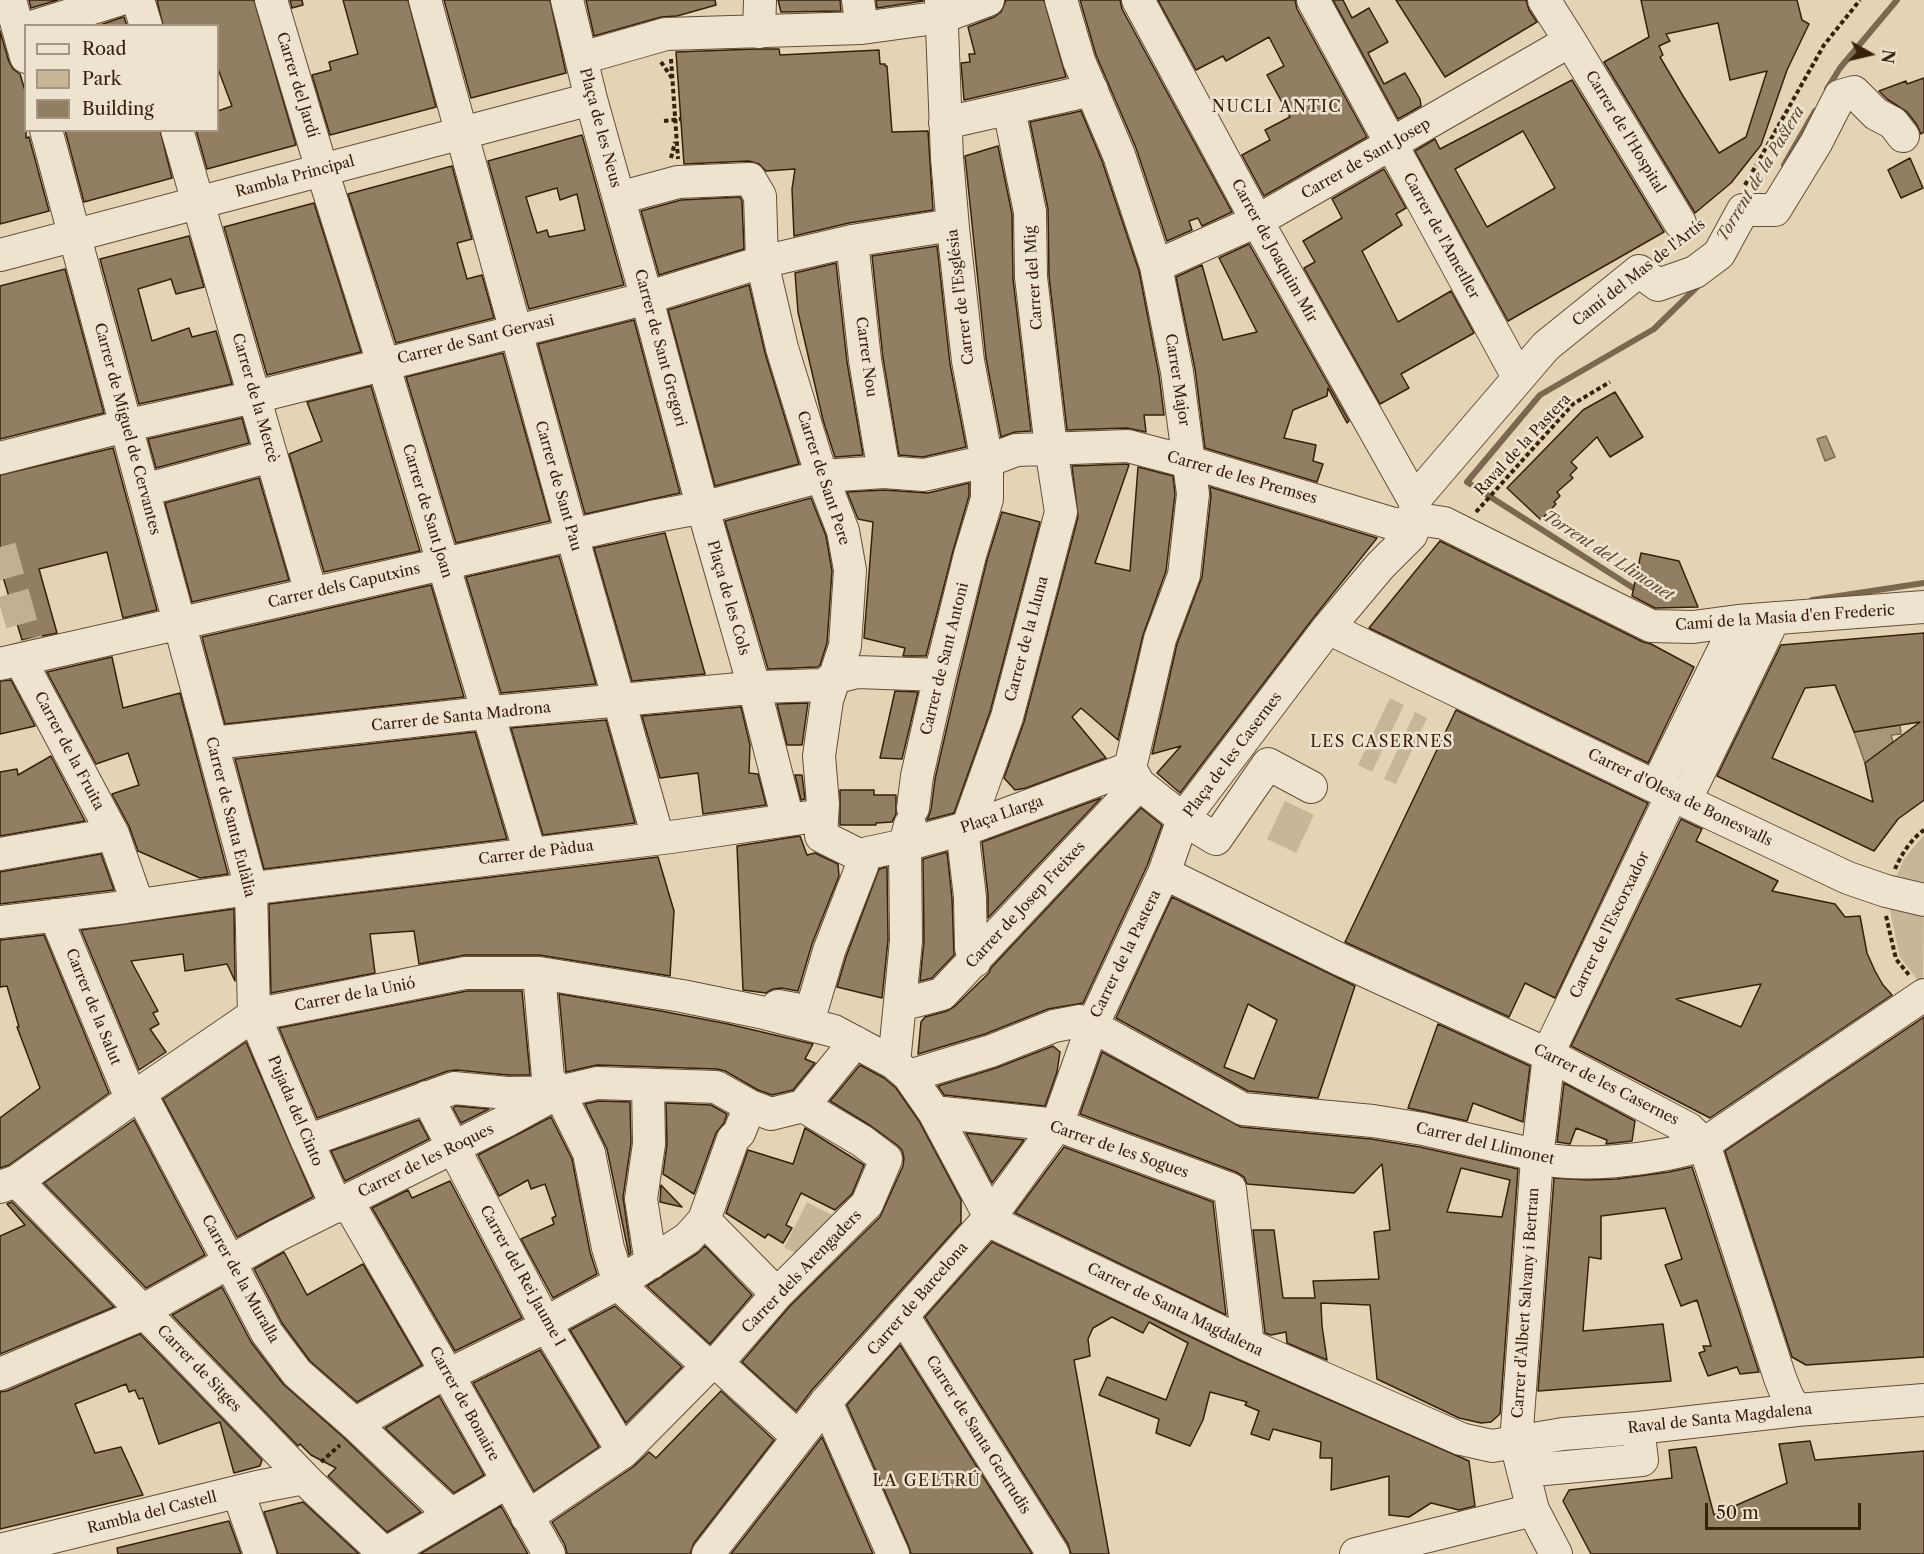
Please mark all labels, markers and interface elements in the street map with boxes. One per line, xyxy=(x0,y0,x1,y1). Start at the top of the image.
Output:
legend xyxy=(24,24,219,132)
north arrow xyxy=(1840,24,1900,84)
street label: Carrer del Jardí xyxy=(272,30,322,140)
text: Road xyxy=(82,38,127,60)
text: N xyxy=(1877,48,1899,65)
street label: Plaça de les Neus xyxy=(575,66,625,190)
text: Park xyxy=(82,68,121,90)
street label: Carrer de l'Hospital xyxy=(1581,68,1669,196)
district label: NUCLI ANTIC xyxy=(1212,97,1342,117)
text: Building xyxy=(82,98,154,120)
water label: Torrent de la Pastera xyxy=(1713,103,1809,245)
street label: Carrer de Sant Josep xyxy=(1298,115,1434,203)
street label: Rambla Principal xyxy=(234,152,356,202)
street label: Carrer de l'Ametller xyxy=(1399,170,1483,302)
street label: Carrer de Joaquim Mir xyxy=(1227,176,1321,326)
street label: Camí del Mas de l'Artís xyxy=(1569,216,1709,330)
street label: Carrer del Mig xyxy=(1021,225,1047,331)
street label: Carrer de l'Església xyxy=(944,228,978,366)
street label: Carrer de Sant Gregori xyxy=(630,267,690,429)
street label: Carrer de Sant Gervasi xyxy=(396,312,556,368)
street label: Carrer Nou xyxy=(851,316,881,398)
street label: Carrer de Miguel de Cervantes xyxy=(90,321,164,537)
street label: Carrer de la Mercè xyxy=(228,331,282,465)
street label: Carrer Major xyxy=(1161,332,1193,428)
street label: Raval de la Pastera xyxy=(1471,390,1575,500)
street label: Carrer de Sant Pere xyxy=(793,409,853,547)
street label: Carrer de Sant Pau xyxy=(531,419,585,553)
street label: Carrer de Sant Joan xyxy=(398,442,456,580)
street label: Carrer de les Premses xyxy=(1165,448,1319,508)
water label: Torrent del Llimonet xyxy=(1539,507,1677,605)
street label: Plaça de les Cols xyxy=(703,538,753,658)
street label: Carrer dels Caputxins xyxy=(266,560,422,612)
street label: Carrer de la Lluna xyxy=(1002,574,1052,704)
street label: Carrer de Sant Antoni xyxy=(917,581,973,737)
street label: Camí de la Masia d'en Frederic xyxy=(1674,601,1896,635)
street label: Carrer de la Fruita xyxy=(30,689,108,813)
street label: Plaça de les Casernes xyxy=(1180,689,1286,821)
street label: Carrer de Santa Madrona xyxy=(370,699,552,735)
district label: LES CASERNES xyxy=(1310,732,1454,752)
street label: Carrer de Santa Eulàlia xyxy=(201,735,259,899)
street label: Carrer d'Olesa de Bonesvalls xyxy=(1585,745,1775,851)
street label: Plaça Llarga xyxy=(958,792,1046,838)
street label: Carrer de Pàdua xyxy=(477,837,595,869)
street label: Carrer de Josep Freixes xyxy=(963,838,1089,972)
street label: Carrer de l'Escorxador xyxy=(1567,849,1653,1001)
street label: Carrer de la Pastera xyxy=(1087,887,1165,1021)
street label: Carrer de la Salut xyxy=(61,946,125,1068)
street label: Carrer de la Unió xyxy=(293,974,417,1016)
street label: Carrer de les Casernes xyxy=(1530,1041,1682,1129)
street label: Pujada del Cinto xyxy=(264,1053,326,1169)
street label: Carrer de les Sogues xyxy=(1047,1118,1191,1182)
street label: Carrer del Llimonet xyxy=(1414,1119,1556,1169)
street label: Carrer de les Roques xyxy=(355,1120,497,1202)
street label: Carrer d'Albert Salvany i Bertran xyxy=(1509,1187,1543,1419)
street label: Carrer del Rei Jaume I xyxy=(476,1202,568,1350)
street label: Carrer dels Arengaders xyxy=(738,1207,866,1337)
street label: Carrer de la Muralla xyxy=(197,1212,283,1346)
street label: Carrer de Barcelona xyxy=(864,1239,972,1359)
street label: Carrer de Santa Magdalena xyxy=(1084,1259,1266,1361)
street label: Carrer de Sitges xyxy=(153,1322,245,1416)
street label: Carrer de Bonaire xyxy=(425,1344,503,1464)
street label: Carrer de Santa Gertrudis xyxy=(922,1352,1034,1518)
street label: Raval de Santa Magdalena xyxy=(1627,1400,1813,1438)
district label: LA GELTRÚ xyxy=(873,1471,981,1491)
street label: Rambla del Castell xyxy=(85,1488,219,1538)
scale bar xyxy=(1708,1491,1864,1529)
text: 50 m xyxy=(1716,1502,1759,1524)

